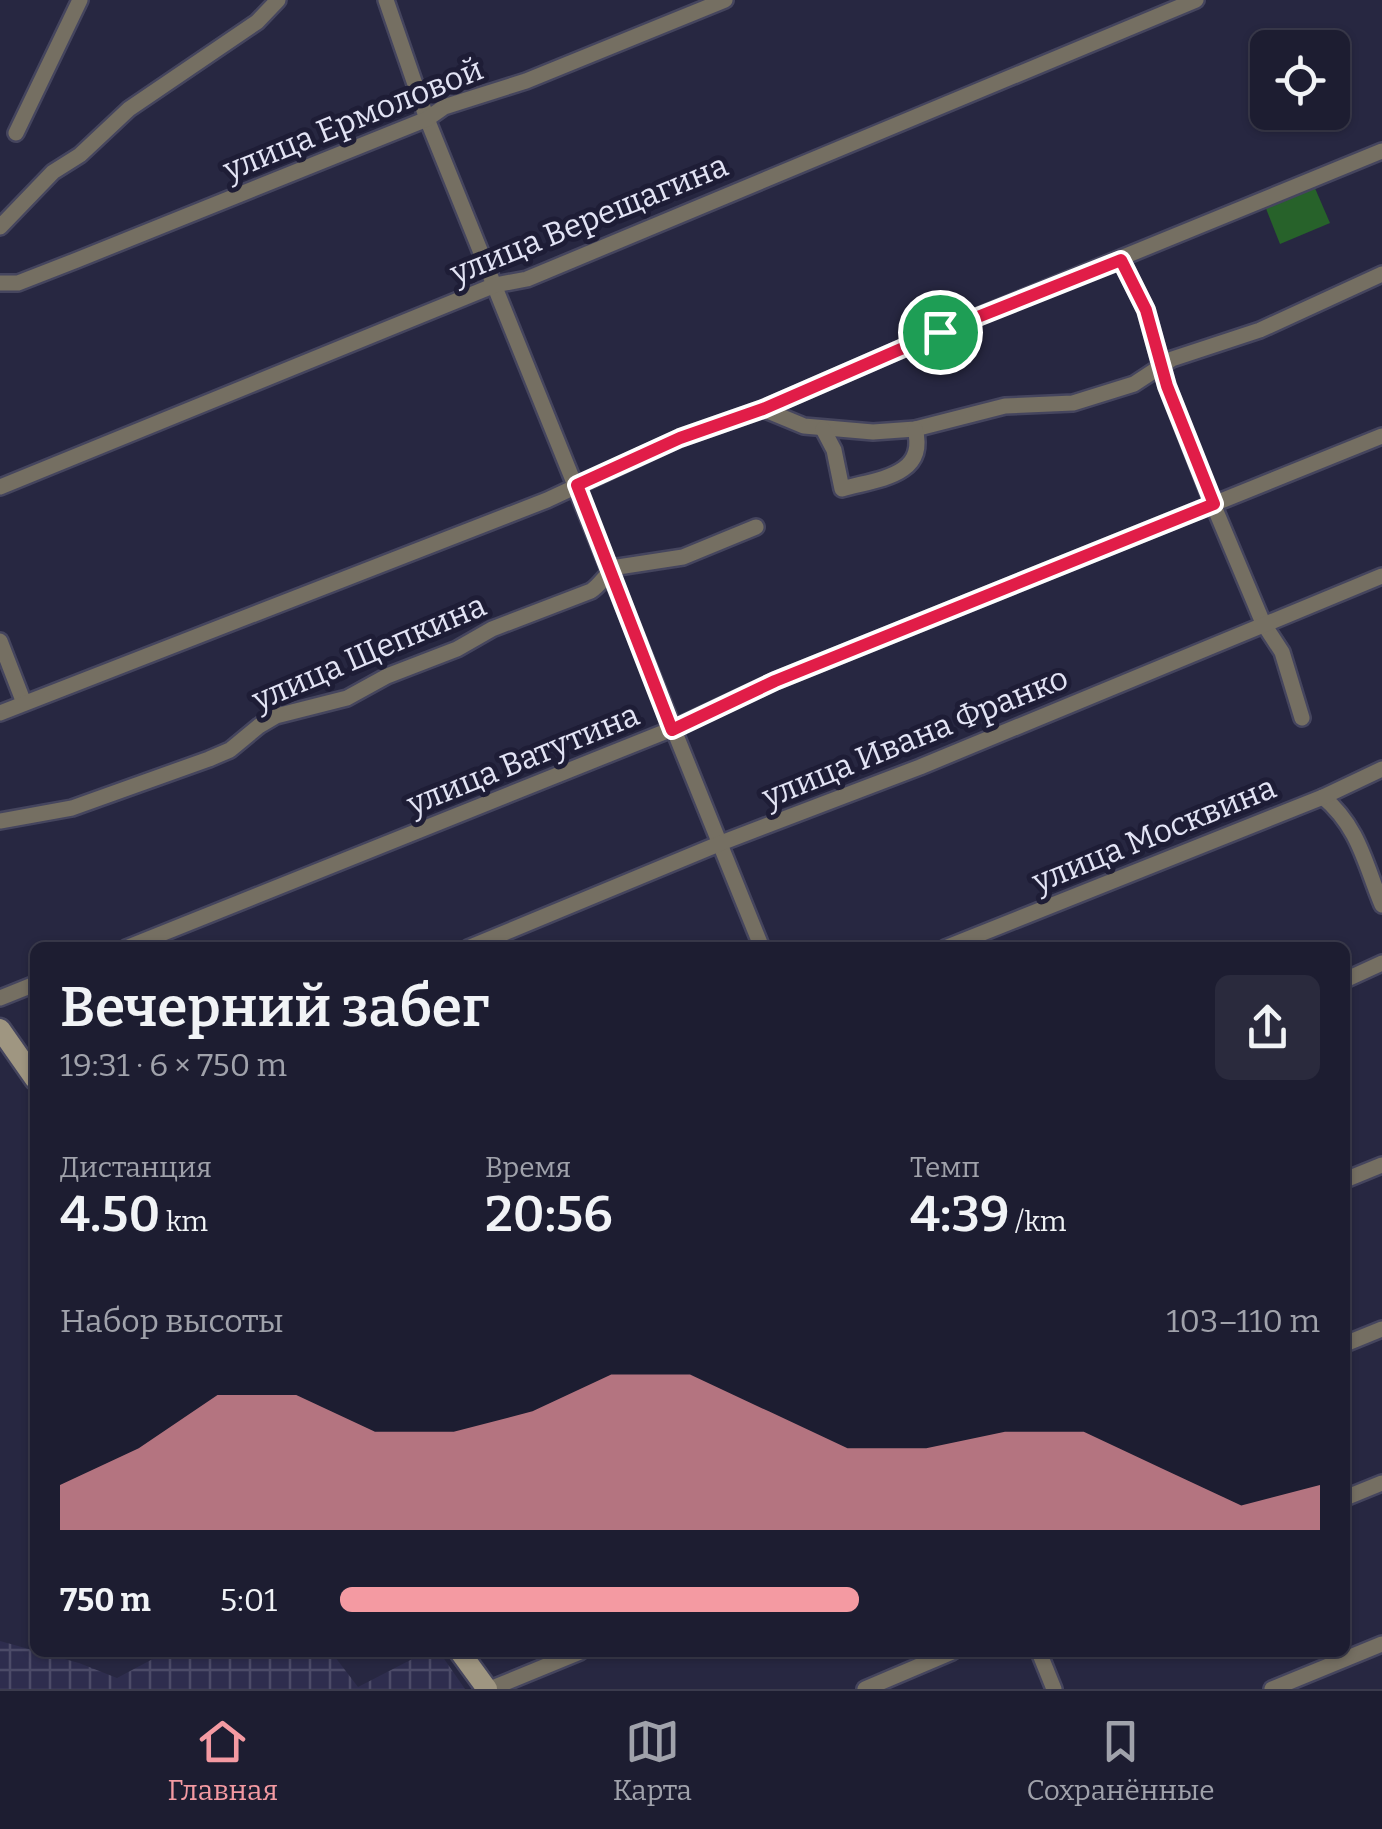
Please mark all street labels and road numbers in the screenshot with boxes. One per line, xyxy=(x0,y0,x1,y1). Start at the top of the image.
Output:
street label: улица Ермоловой xyxy=(217,50,488,189)
street label: улица Верещагина xyxy=(444,146,733,292)
street label: улица Щепкина xyxy=(246,586,491,719)
street label: улица Ивана Франко xyxy=(756,658,1073,816)
street label: улица Ватутина xyxy=(401,695,645,823)
street label: улица Москвина xyxy=(1026,768,1281,900)

